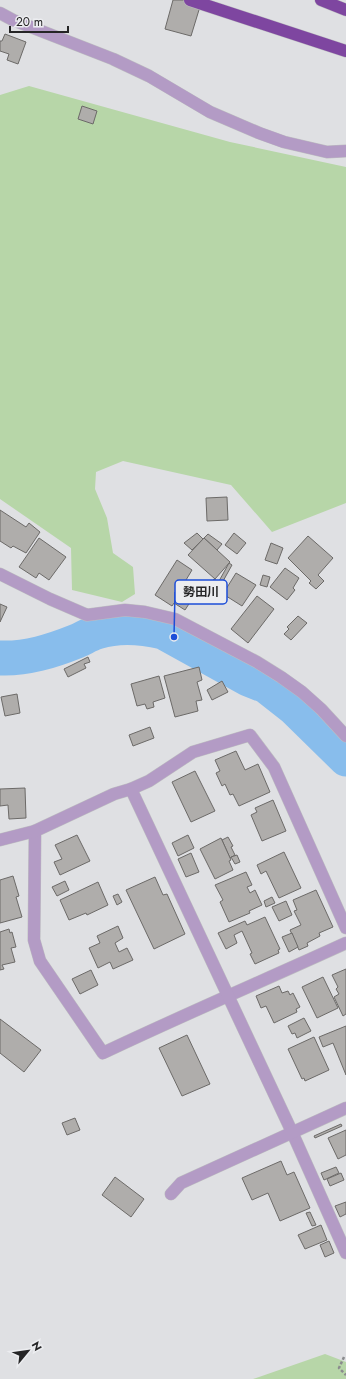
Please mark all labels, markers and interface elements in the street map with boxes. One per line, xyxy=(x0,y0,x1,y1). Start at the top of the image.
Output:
scale bar xyxy=(10,8,68,34)
text: 20 m xyxy=(16,13,43,31)
callout: 勢田川 xyxy=(175,580,227,604)
text: 勢田川 xyxy=(183,583,219,601)
north arrow xyxy=(8,1331,48,1371)
text: N xyxy=(28,1338,46,1354)

